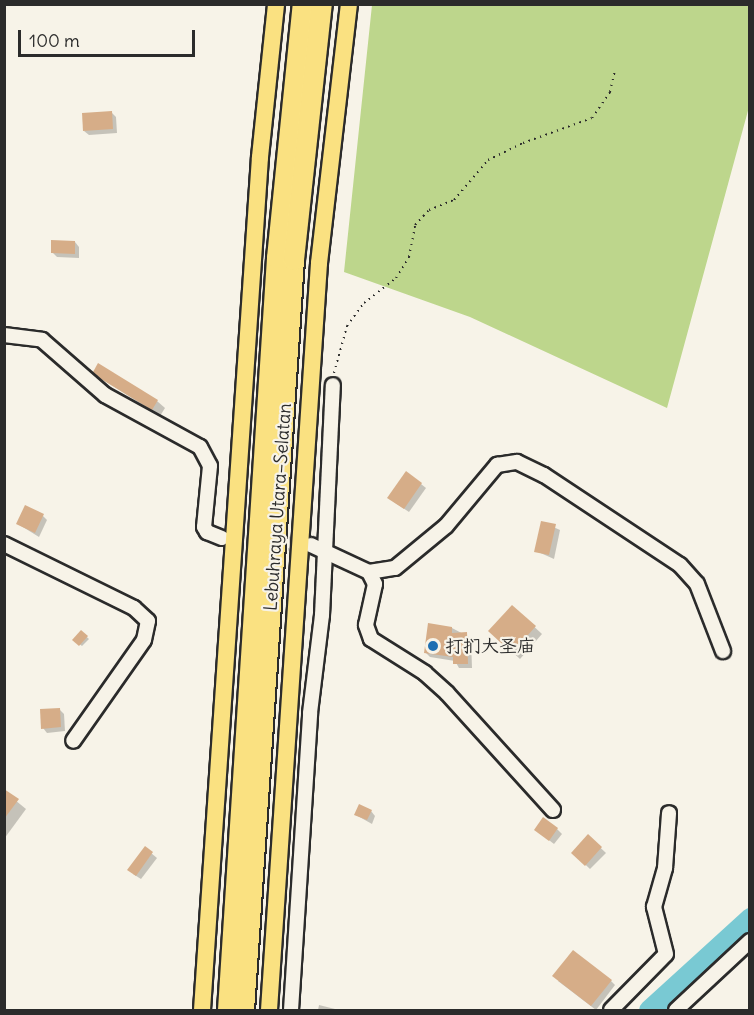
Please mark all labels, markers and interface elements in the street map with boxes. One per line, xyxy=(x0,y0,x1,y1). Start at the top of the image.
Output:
scale bar xyxy=(21,18,198,56)
text: 100 m xyxy=(29,29,80,52)
street label: Lebuhraya Utara–Selatan xyxy=(260,402,296,612)
place label: 打扪大圣庙 xyxy=(445,635,535,657)
marker: 打扪大圣庙 xyxy=(426,639,440,653)

